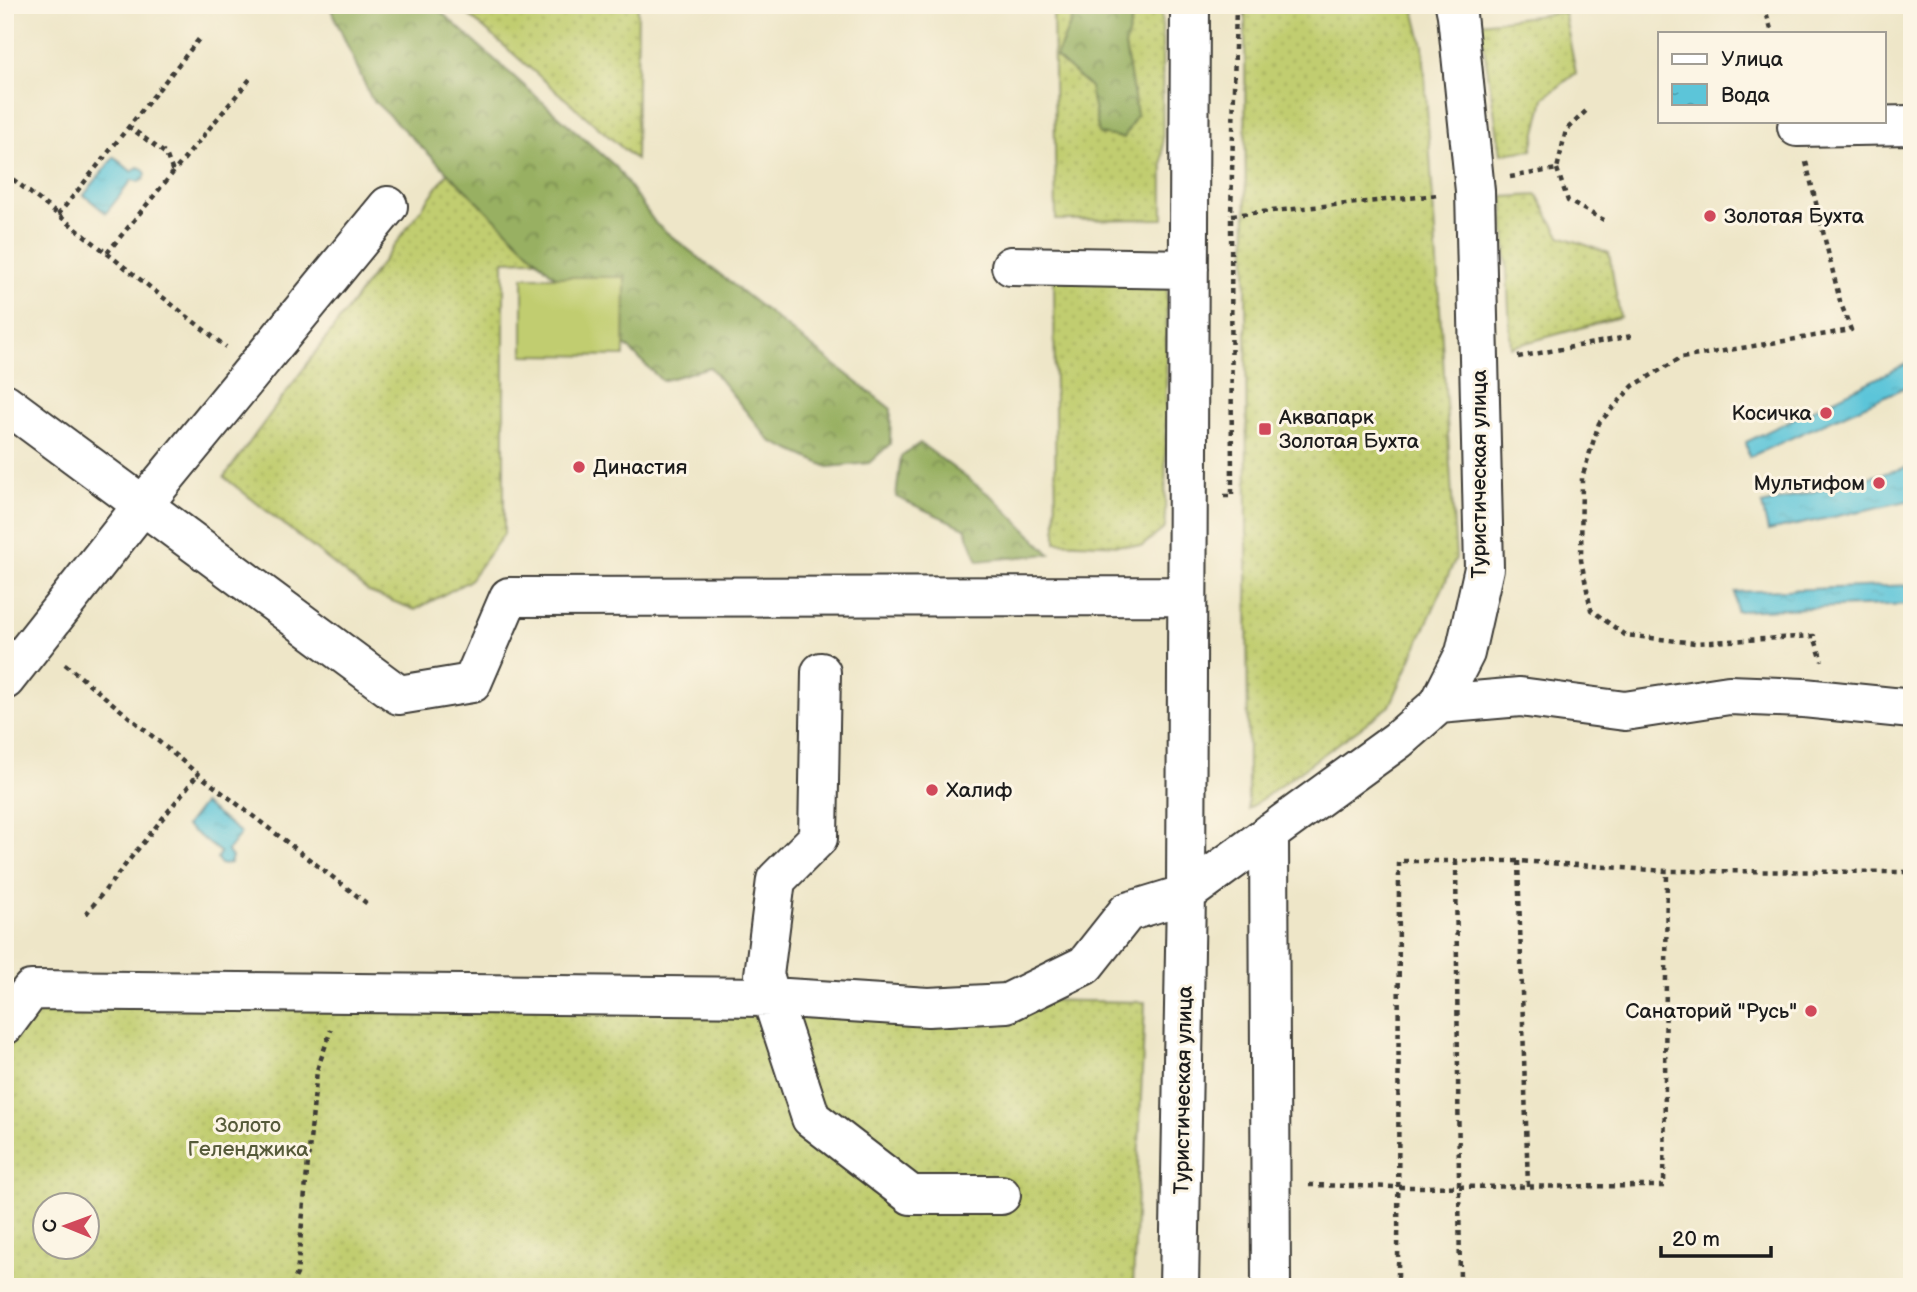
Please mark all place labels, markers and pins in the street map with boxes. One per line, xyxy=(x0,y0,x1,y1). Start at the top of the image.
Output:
place label: Золотая Бухта xyxy=(1724,204,1865,229)
marker: Золотая Бухта xyxy=(1702,208,1718,224)
place label: Косичка xyxy=(1731,401,1813,426)
place label: Аквапарк Золотая Бухта xyxy=(1278,405,1420,454)
marker: Косичка xyxy=(1818,405,1834,421)
marker: Аквапарк Золотая Бухта xyxy=(1257,421,1273,437)
place label: Династия xyxy=(593,455,687,480)
marker: Династия xyxy=(571,459,587,475)
place label: Мультифом xyxy=(1753,471,1865,496)
marker: Мультифом xyxy=(1871,475,1887,491)
place label: Халиф xyxy=(946,778,1013,803)
marker: Халиф xyxy=(924,782,940,798)
place label: Санаторий "Русь" xyxy=(1625,999,1797,1024)
marker: Санаторий "Русь" xyxy=(1803,1003,1819,1019)

